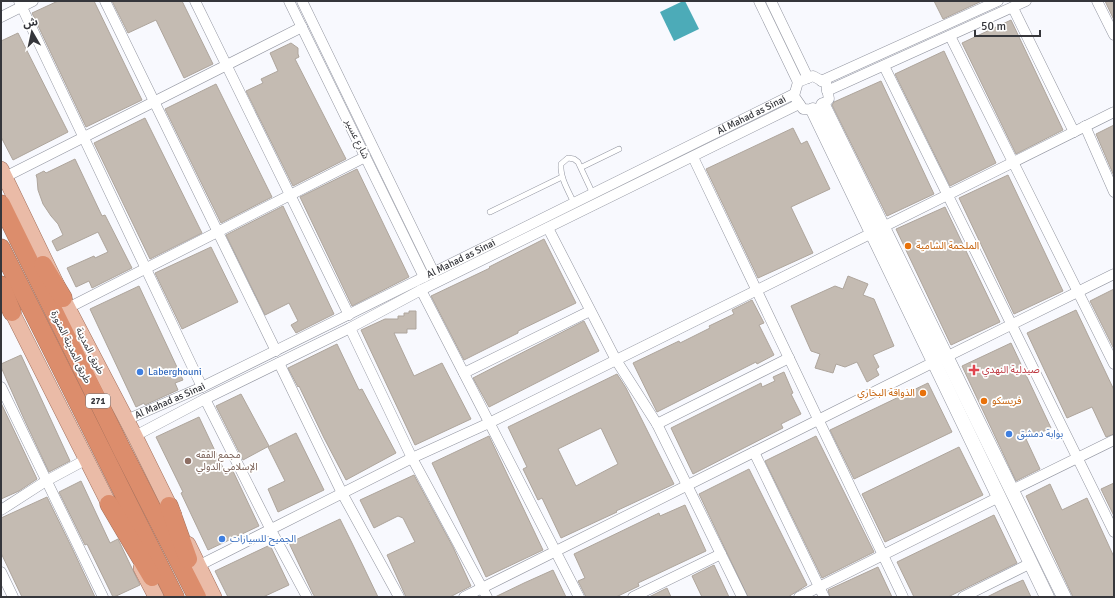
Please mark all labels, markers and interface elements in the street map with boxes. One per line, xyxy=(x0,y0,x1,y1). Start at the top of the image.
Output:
north arrow xyxy=(12,12,52,52)
scale bar xyxy=(975,12,1040,38)
text: ش xyxy=(22,15,39,30)
text: 50 m xyxy=(981,19,1006,34)
street label: Al Mahad as Sinai xyxy=(715,93,788,137)
street label: شارع عسير xyxy=(341,116,372,161)
street label: Al Mahad as Sinai xyxy=(425,237,498,281)
place label: الملحمة الشامية xyxy=(916,240,979,252)
marker: الملحمة الشامية xyxy=(903,241,913,251)
street label: طريق المدينة المنورة xyxy=(48,309,94,385)
street label: طريق المدينة xyxy=(73,326,107,376)
place label: صيدلية النهدي xyxy=(982,364,1040,377)
marker: صيدلية النهدي xyxy=(969,365,979,375)
place label: Laberghouni xyxy=(148,366,202,378)
marker: Laberghouni xyxy=(135,367,145,377)
street label: Al Mahad as Sinai xyxy=(133,380,207,421)
place label: الذواقة البخاري xyxy=(857,387,915,400)
marker: الذواقة البخاري xyxy=(918,388,928,398)
road number: 271 xyxy=(86,394,110,408)
place label: فريسكو xyxy=(992,395,1022,407)
marker: فريسكو xyxy=(979,396,989,406)
place label: بوابة دمشق xyxy=(1017,428,1063,440)
marker: بوابة دمشق xyxy=(1004,429,1014,439)
place label: مجمع الفقه الإسلامي الدولي xyxy=(196,449,258,474)
marker: مجمع الفقه الإسلامي الدولي xyxy=(183,456,193,466)
place label: الجميح للسيارات xyxy=(230,533,296,546)
marker: الجميح للسيارات xyxy=(217,534,227,544)

